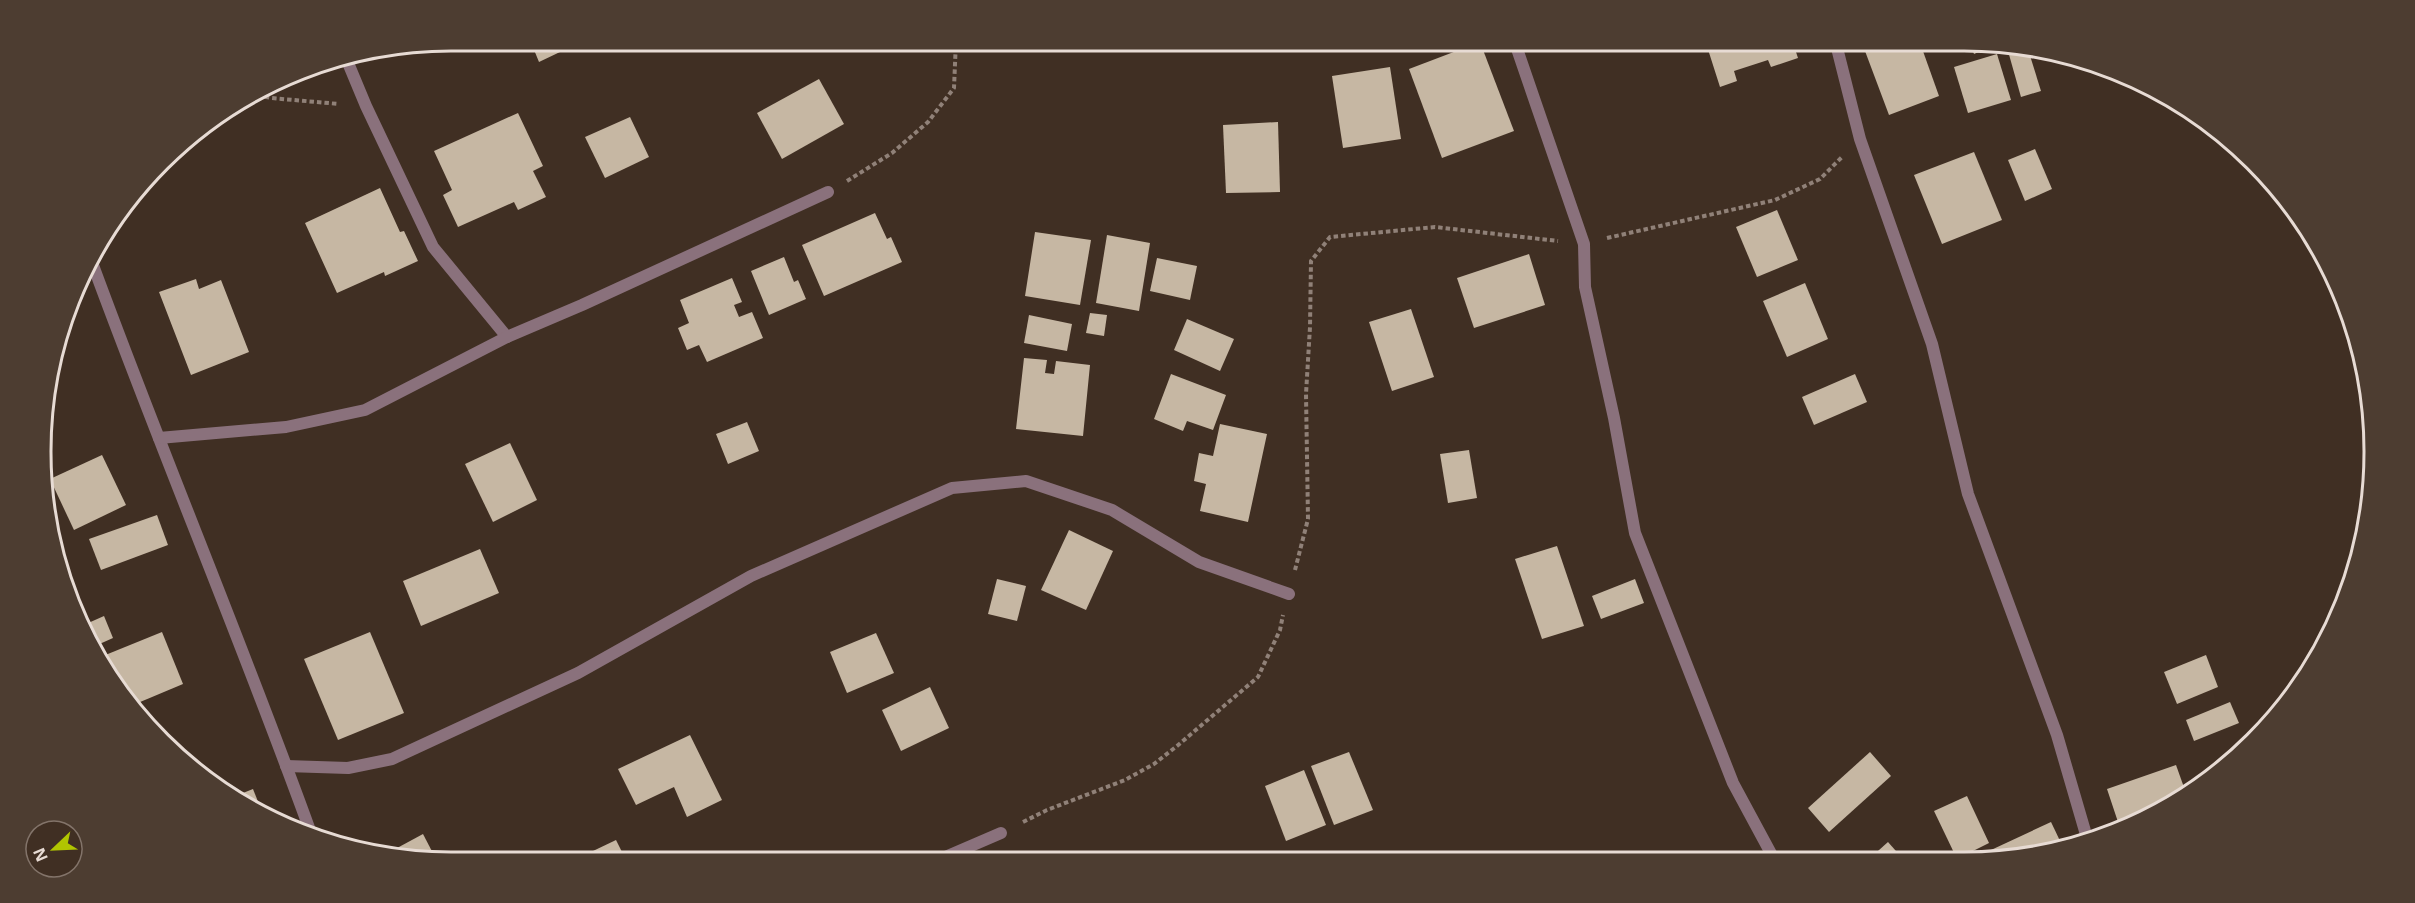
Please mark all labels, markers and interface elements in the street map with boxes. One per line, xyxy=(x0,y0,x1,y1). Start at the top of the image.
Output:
north arrow xyxy=(24,819,84,879)
text: N xyxy=(28,845,53,865)

